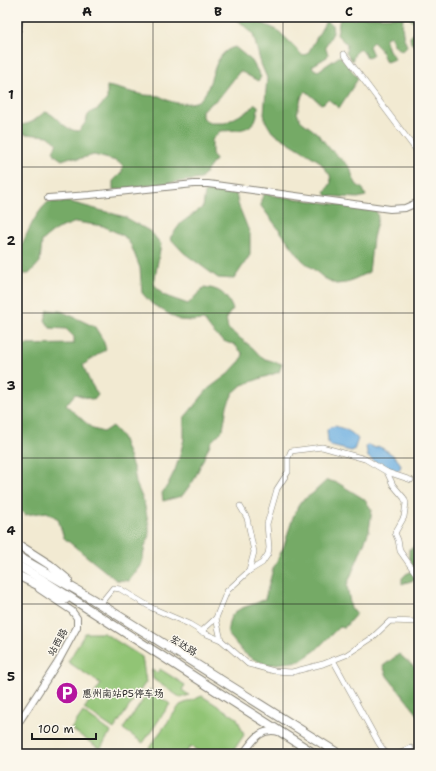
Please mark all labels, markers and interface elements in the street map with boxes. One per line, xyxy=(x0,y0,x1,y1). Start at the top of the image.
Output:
text: A xyxy=(82,3,92,20)
text: B xyxy=(214,3,222,20)
text: C xyxy=(345,3,353,20)
text: 1 xyxy=(8,86,14,103)
text: 2 xyxy=(6,232,16,249)
text: 3 xyxy=(6,377,16,394)
text: 4 xyxy=(6,522,16,539)
street label: 站西路 xyxy=(44,626,70,659)
street label: 宏达路 xyxy=(168,632,200,659)
text: 5 xyxy=(7,668,15,685)
parking icon: 惠州南站P5停车场 xyxy=(54,680,80,706)
place label: 惠州南站P5停车场 xyxy=(82,687,164,700)
scale bar xyxy=(32,715,96,741)
text: 100 m xyxy=(38,721,74,737)

